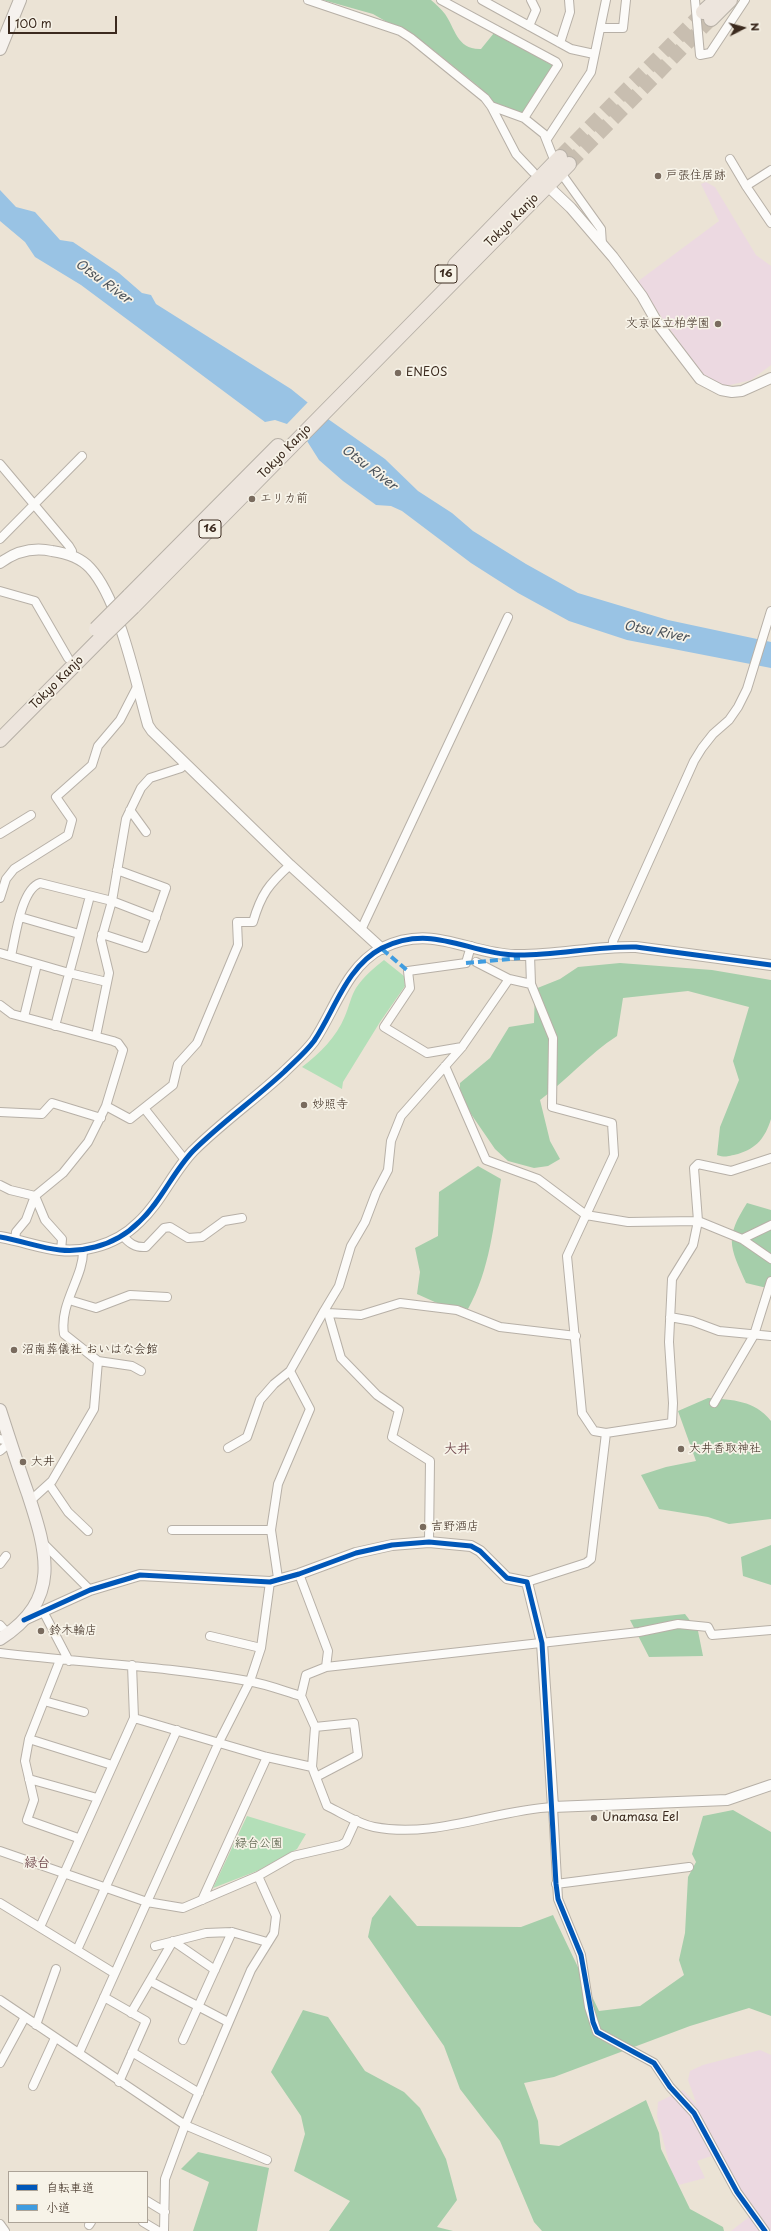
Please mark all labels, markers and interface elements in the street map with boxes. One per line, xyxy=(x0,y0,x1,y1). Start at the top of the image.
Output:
scale bar xyxy=(10,8,119,34)
north arrow xyxy=(723,8,763,48)
text: 100 m xyxy=(15,14,52,32)
text: N xyxy=(747,21,764,32)
place label: 戸張住居跡 xyxy=(666,169,726,183)
marker: 戸張住居跡 xyxy=(653,171,663,181)
street label: Tokyo Kanjo xyxy=(482,191,542,251)
water label: Otsu River xyxy=(72,257,134,307)
road number: 16 xyxy=(435,265,457,283)
place label: 文京区立柏学園 xyxy=(626,317,710,331)
marker: 文京区立柏学園 xyxy=(713,319,723,329)
place label: ENEOS xyxy=(406,366,447,380)
marker: ENEOS xyxy=(393,368,403,378)
street label: Tokyo Kanjo xyxy=(256,422,314,482)
water label: Otsu River xyxy=(338,442,400,494)
place label: エリカ前 xyxy=(260,492,308,506)
marker: エリカ前 xyxy=(247,494,257,504)
road number: 16 xyxy=(199,520,221,538)
water label: Otsu River xyxy=(623,618,689,646)
street label: Tokyo Kanjo xyxy=(27,653,87,713)
place label: 妙照寺 xyxy=(312,1098,348,1112)
marker: 妙照寺 xyxy=(299,1100,309,1110)
place label: 沼南葬儀社 おいはな会館 xyxy=(22,1343,158,1357)
marker: 沼南葬儀社 おいはな会館 xyxy=(9,1345,19,1355)
district label: 大井 xyxy=(444,1441,470,1457)
place label: 大井香取神社 xyxy=(689,1442,761,1456)
marker: 大井香取神社 xyxy=(676,1444,686,1454)
place label: 大井 xyxy=(31,1455,55,1469)
marker: 大井 xyxy=(18,1457,28,1467)
place label: 吉野酒店 xyxy=(431,1520,479,1534)
marker: 吉野酒店 xyxy=(418,1522,428,1532)
place label: 鈴木輪店 xyxy=(49,1624,97,1638)
marker: 鈴木輪店 xyxy=(36,1626,46,1636)
place label: Unamasa Eel xyxy=(602,1811,679,1825)
marker: Unamasa Eel xyxy=(589,1813,599,1823)
park label: 緑台公園 xyxy=(235,1837,283,1851)
district label: 緑台 xyxy=(24,1855,50,1871)
legend xyxy=(8,2171,148,2223)
text: 自転車道 xyxy=(46,2178,94,2196)
text: 小道 xyxy=(46,2198,70,2216)

